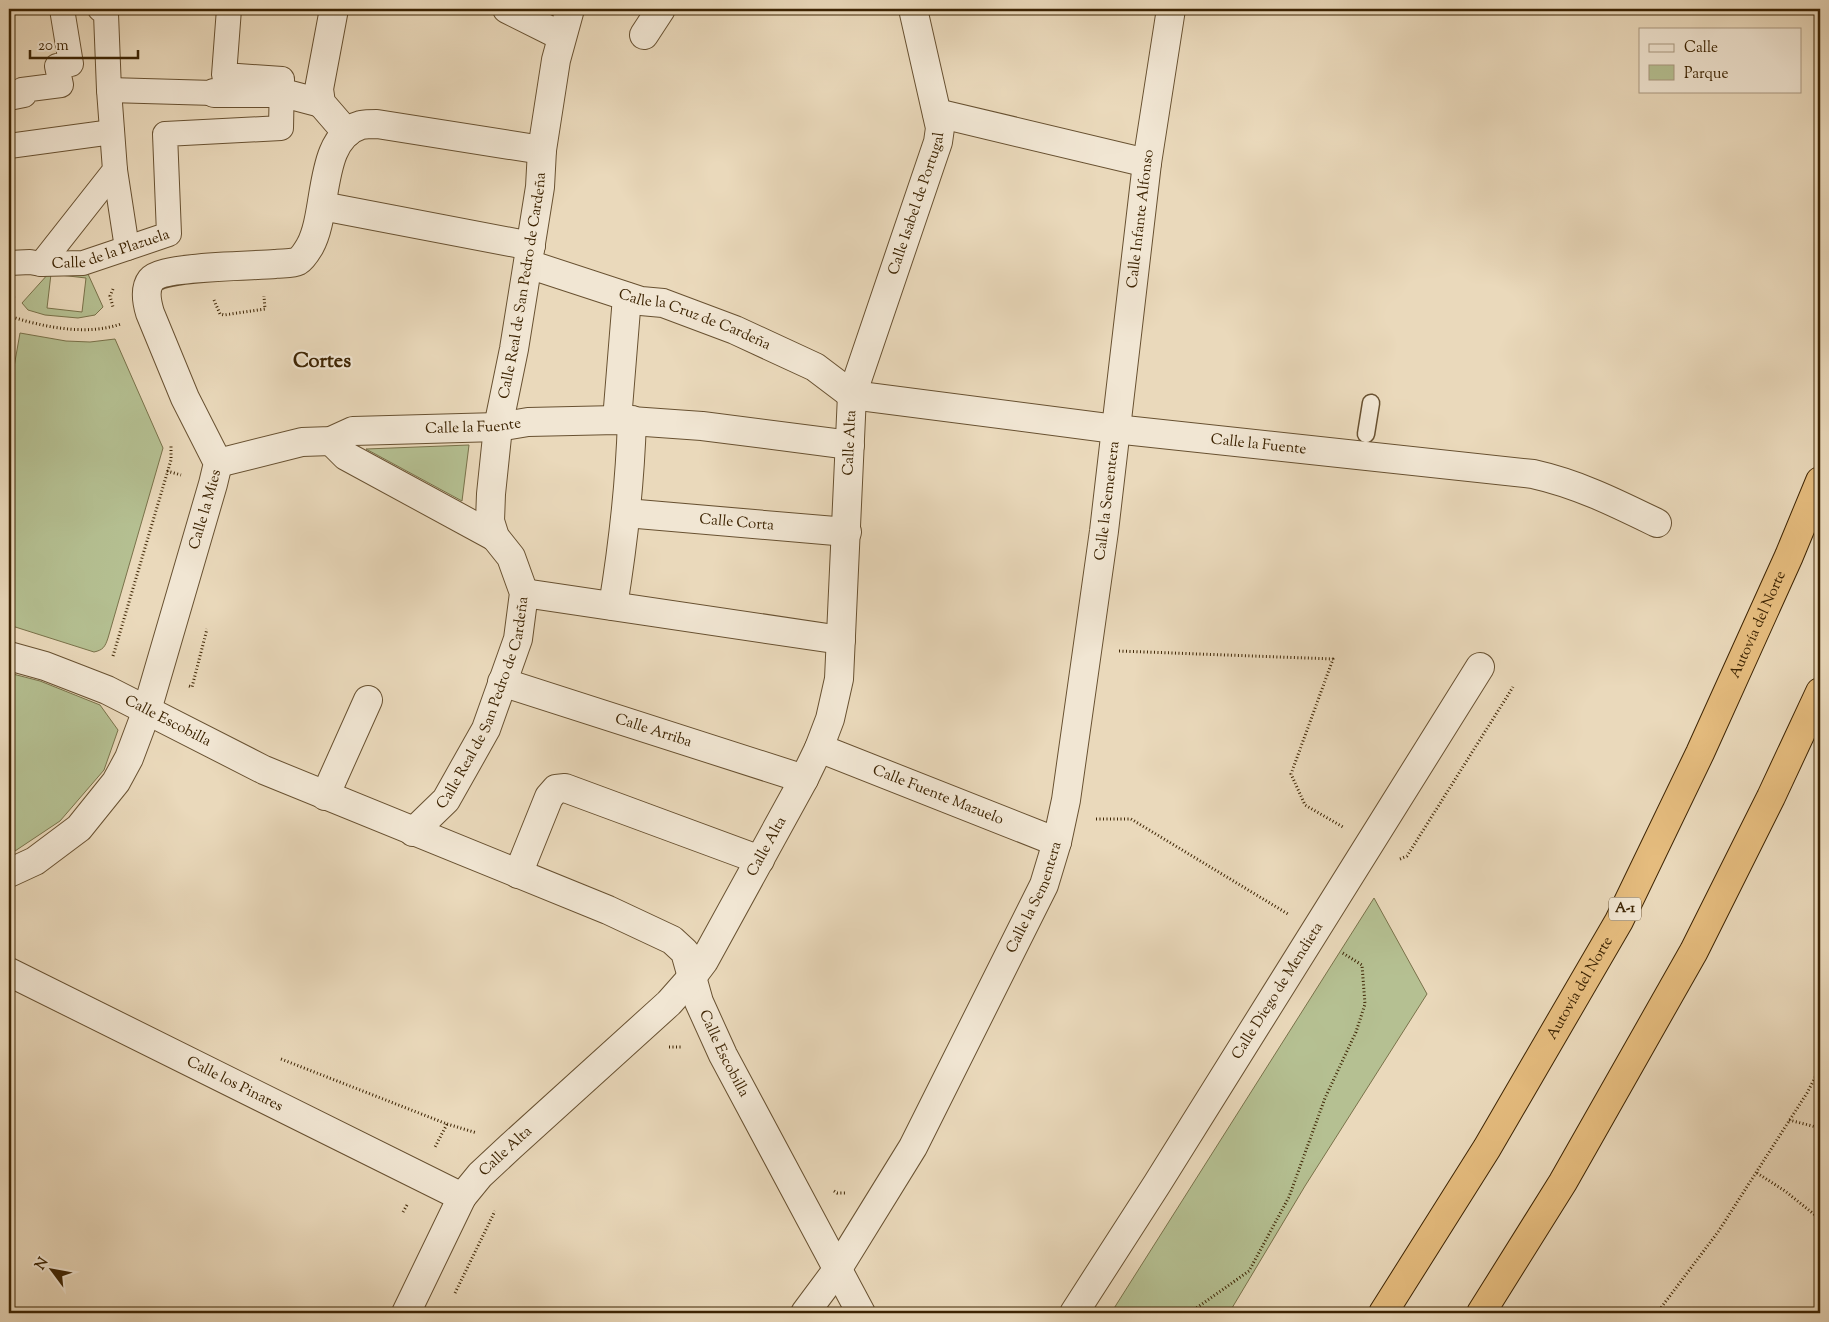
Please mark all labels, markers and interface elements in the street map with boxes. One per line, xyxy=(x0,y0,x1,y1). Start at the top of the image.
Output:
scale bar xyxy=(30,28,138,60)
legend xyxy=(1639,28,1802,92)
text: 20 m xyxy=(38,36,69,57)
text: Calle xyxy=(1684,38,1718,59)
text: Parque xyxy=(1684,64,1728,85)
street label: Calle Isabel de Portugal xyxy=(883,131,950,278)
street label: Calle Infante Alfonso xyxy=(1122,148,1159,289)
street label: Calle Real de San Pedro de Cardeña xyxy=(494,172,551,401)
street label: Calle de la Plazuela xyxy=(52,224,172,274)
street label: Calle la Cruz de Cardeña xyxy=(616,284,774,356)
district label: Cortes xyxy=(293,348,351,377)
street label: Calle Alta xyxy=(838,410,862,476)
street label: Calle la Fuente xyxy=(425,413,523,440)
street label: Calle la Fuente xyxy=(1210,429,1307,460)
street label: Calle la Sementera xyxy=(1089,440,1125,562)
street label: Calle la Mies xyxy=(184,467,227,552)
street label: Calle Corta xyxy=(698,509,775,536)
street label: Autovía del Norte xyxy=(1725,568,1791,682)
street label: Calle Real de San Pedro de Cardeña xyxy=(432,595,534,814)
street label: Calle Escobilla xyxy=(121,690,215,752)
street label: Calle Arriba xyxy=(612,708,695,753)
street label: Calle Fuente Mazuelo xyxy=(869,760,1007,830)
street label: Calle Alta xyxy=(742,813,792,880)
street label: Calle la Sementera xyxy=(1001,839,1067,957)
road number: A-1 xyxy=(1609,898,1641,921)
street label: Calle Diego de Mendieta xyxy=(1227,918,1329,1064)
street label: Autovía del Norte xyxy=(1542,933,1618,1043)
street label: Calle Escobilla xyxy=(693,1007,754,1101)
street label: Calle los Pinares xyxy=(183,1051,287,1117)
street label: Calle Alta xyxy=(474,1121,537,1181)
north arrow xyxy=(28,1244,78,1294)
text: N xyxy=(31,1254,54,1274)

